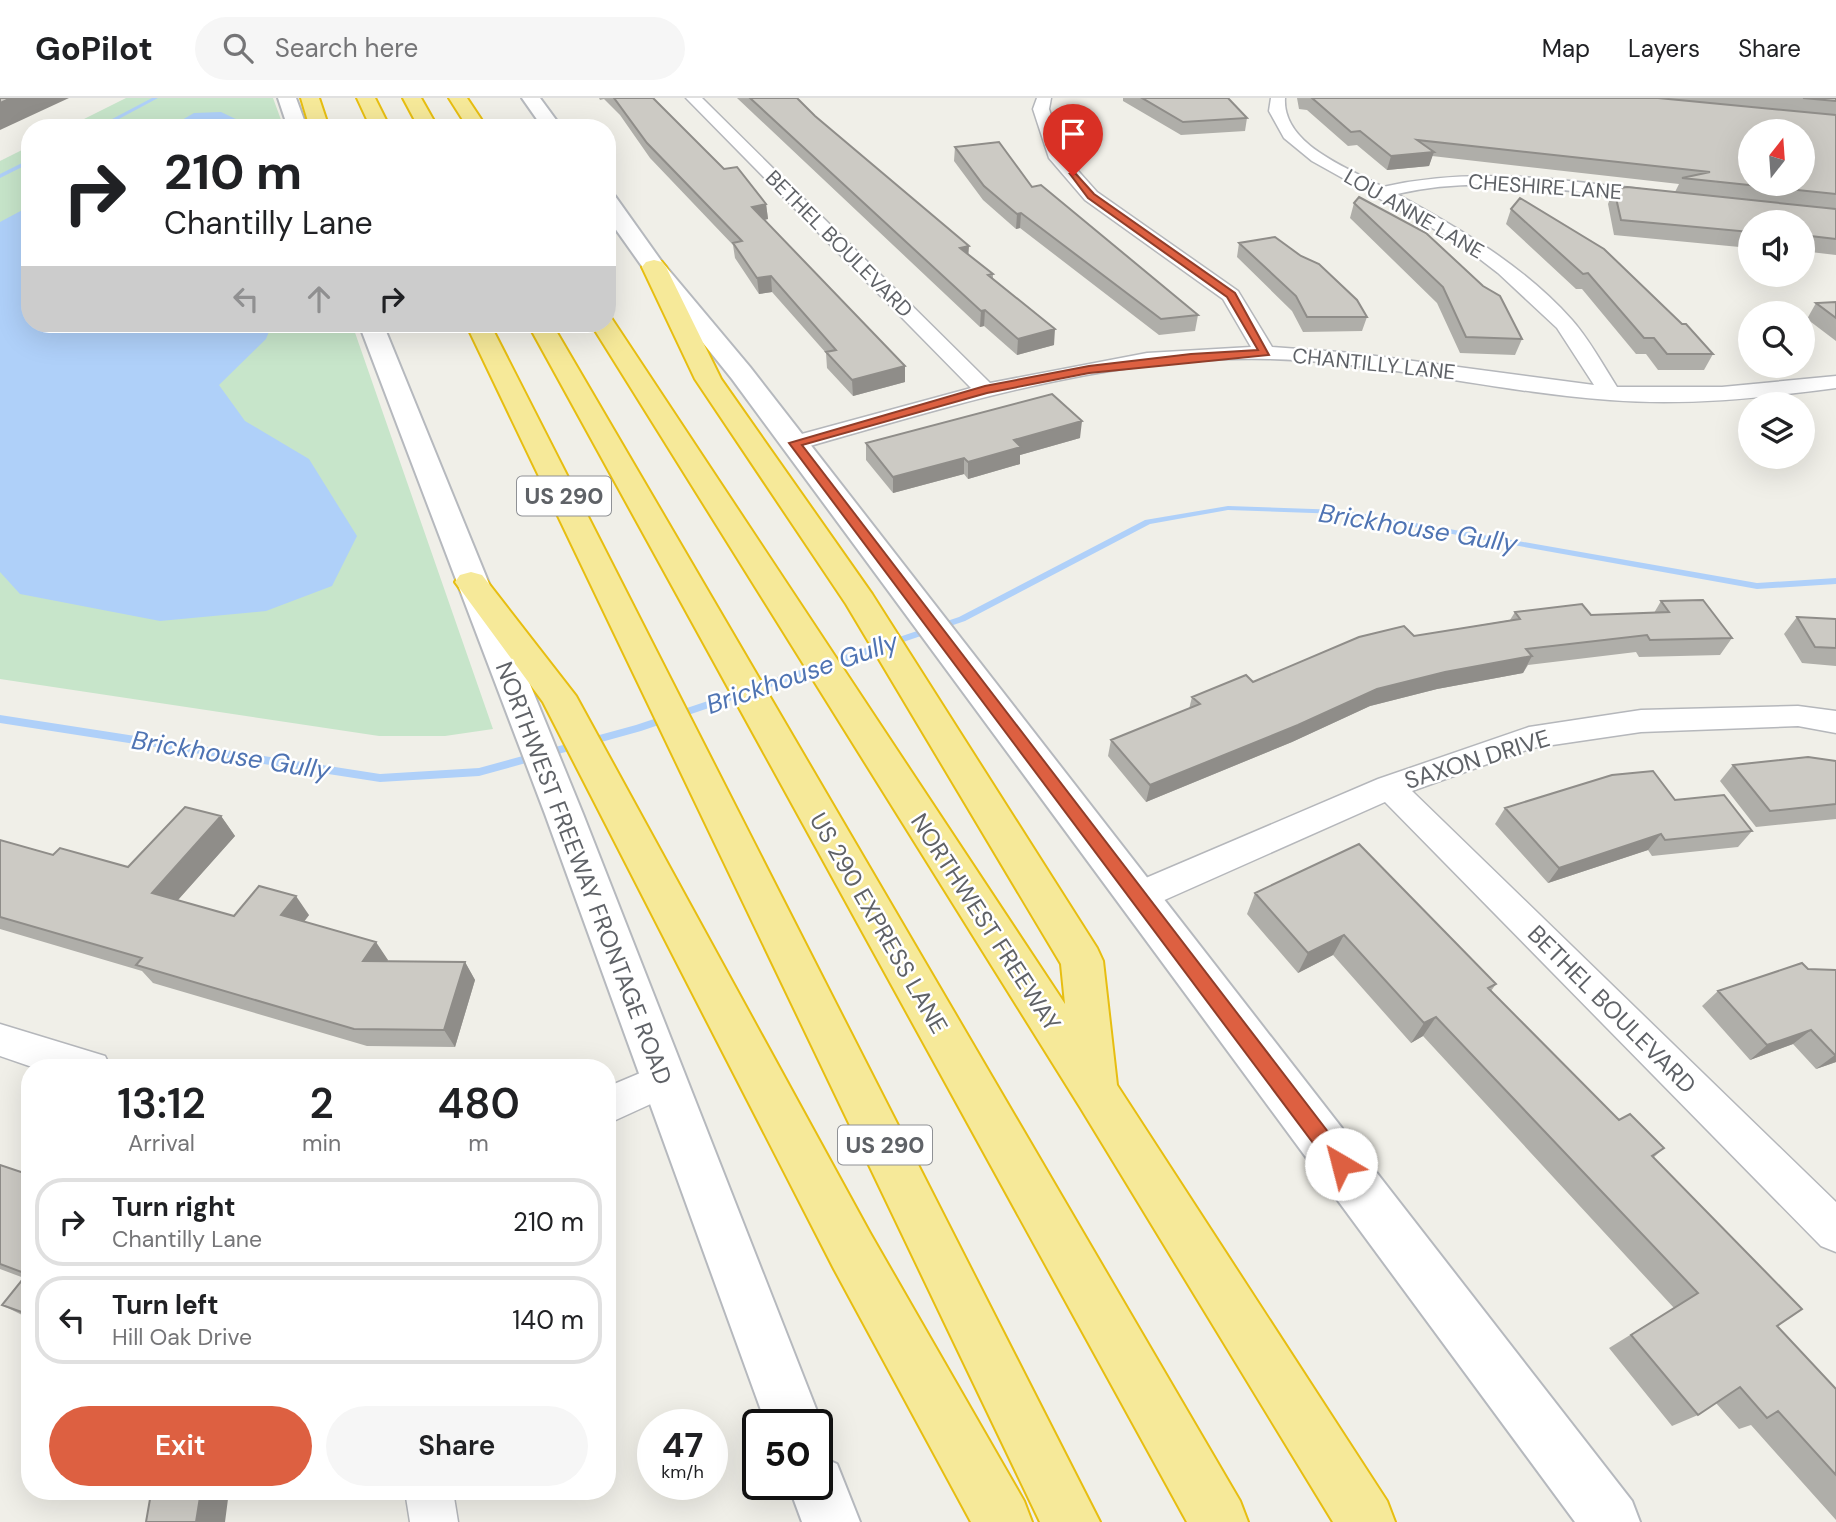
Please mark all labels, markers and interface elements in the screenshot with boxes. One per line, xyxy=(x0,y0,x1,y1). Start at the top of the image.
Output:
search box xyxy=(195,17,685,80)
text: GoPilot xyxy=(35,27,153,70)
icon: search xyxy=(219,29,257,67)
text: Search here xyxy=(275,31,418,65)
text: Map xyxy=(1542,33,1590,64)
text: Layers xyxy=(1628,33,1700,64)
text: Share xyxy=(1738,33,1801,64)
pin xyxy=(1043,104,1103,176)
icon: arrive xyxy=(1054,115,1092,153)
north arrow xyxy=(1738,119,1815,196)
map controls xyxy=(1738,119,1815,469)
text: 210 m xyxy=(164,140,302,204)
icon: right xyxy=(49,147,140,238)
street label: LOU ANNE LANE xyxy=(1339,163,1489,265)
street label: BETHEL BOULEVARD xyxy=(759,164,919,324)
street label: CHESHIRE LANE xyxy=(1467,168,1623,206)
text: Chantilly Lane xyxy=(164,202,373,244)
button: sound xyxy=(1738,210,1815,287)
icon: left xyxy=(227,280,265,318)
icon: ahead xyxy=(300,280,338,318)
icon: right xyxy=(373,280,411,318)
button: search xyxy=(1738,301,1815,378)
street label: CHANTILLY LANE xyxy=(1291,342,1457,386)
button: layers xyxy=(1738,392,1815,469)
road number: US 290 xyxy=(517,476,611,516)
water label: Brickhouse Gully xyxy=(1316,495,1521,561)
water label: Brickhouse Gully xyxy=(701,624,904,722)
street label: NORTHWEST FREEWAY FRONTAGE ROAD xyxy=(489,657,679,1089)
water label: Brickhouse Gully xyxy=(129,722,334,788)
street label: SAXON DRIVE xyxy=(1400,722,1554,796)
street label: US 290 EXPRESS LANE xyxy=(803,807,955,1039)
street label: NORTHWEST FREEWAY xyxy=(904,807,1068,1037)
street label: BETHEL BOULEVARD xyxy=(1521,918,1703,1100)
text: 13:12 xyxy=(117,1076,206,1131)
text: 2 xyxy=(310,1076,334,1131)
text: 480 xyxy=(437,1076,520,1131)
road number: US 290 xyxy=(838,1126,932,1164)
position arrow xyxy=(1304,1127,1378,1201)
text: Arrival xyxy=(128,1128,195,1158)
text: min xyxy=(302,1128,341,1158)
text: m xyxy=(468,1128,489,1158)
text: Turn right xyxy=(112,1190,236,1224)
icon: right xyxy=(53,1203,91,1241)
text: 210 m xyxy=(513,1205,584,1239)
text: Chantilly Lane xyxy=(112,1224,262,1254)
text: Turn left xyxy=(112,1288,219,1322)
icon: left xyxy=(53,1301,91,1339)
text: 140 m xyxy=(512,1303,584,1337)
text: Hill Oak Drive xyxy=(112,1322,252,1352)
button: Exit xyxy=(49,1406,312,1486)
button: Share xyxy=(326,1406,588,1486)
speed limit sign: 50 xyxy=(742,1409,833,1500)
text: 47 xyxy=(662,1422,703,1468)
text: km/h xyxy=(661,1460,704,1484)

